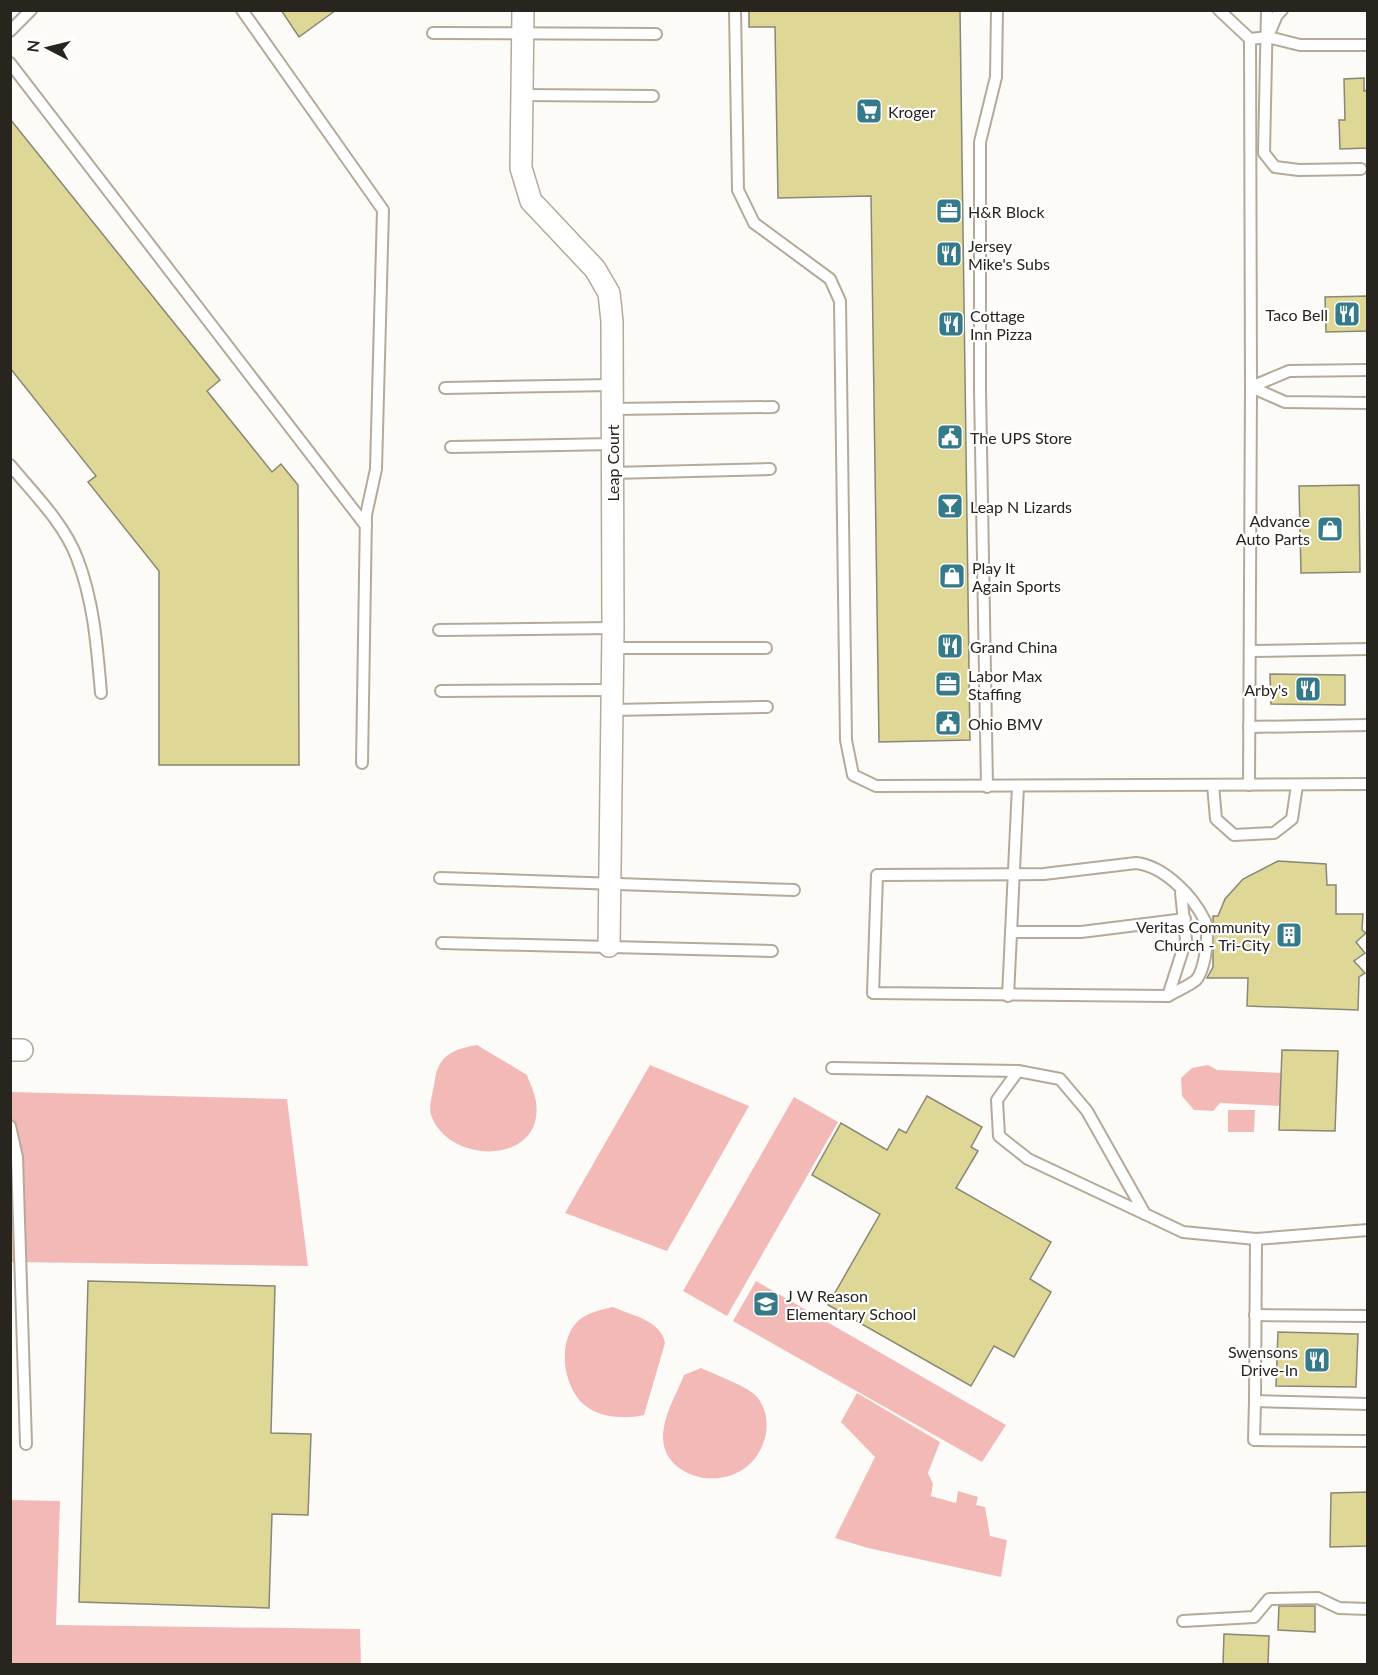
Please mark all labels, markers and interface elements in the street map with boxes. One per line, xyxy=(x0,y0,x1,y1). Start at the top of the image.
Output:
north arrow xyxy=(18,18,78,78)
text: N xyxy=(22,39,43,53)
supermarket icon: Kroger xyxy=(854,96,884,126)
place label: Kroger xyxy=(888,102,936,121)
office icon: H&R Block xyxy=(934,196,964,226)
place label: H&R Block xyxy=(968,202,1045,221)
place label: Jersey Mike's Subs xyxy=(968,236,1050,273)
restaurant icon: Jersey Mike's Subs xyxy=(934,239,964,269)
restaurant icon: Taco Bell xyxy=(1332,299,1362,329)
place label: Taco Bell xyxy=(1266,305,1328,324)
place label: Cottage Inn Pizza xyxy=(970,306,1032,343)
restaurant icon: Cottage Inn Pizza xyxy=(936,309,966,339)
public building icon: The UPS Store xyxy=(935,422,965,452)
street label: Leap Court xyxy=(603,424,622,502)
place label: The UPS Store xyxy=(970,428,1072,447)
bar icon: Leap N Lizards xyxy=(935,491,965,521)
place label: Leap N Lizards xyxy=(970,497,1072,516)
place label: Advance Auto Parts xyxy=(1236,511,1310,548)
shop icon: Advance Auto Parts xyxy=(1315,514,1345,544)
place label: Play It Again Sports xyxy=(972,558,1061,595)
shop icon: Play It Again Sports xyxy=(937,561,967,591)
restaurant icon: Grand China xyxy=(935,631,965,661)
place label: Grand China xyxy=(970,637,1058,656)
place label: Labor Max Staffing xyxy=(968,666,1042,703)
office icon: Labor Max Staffing xyxy=(933,669,963,699)
restaurant icon: Arby's xyxy=(1293,674,1323,704)
place label: Arby's xyxy=(1244,680,1288,699)
public building icon: Ohio BMV xyxy=(933,708,963,738)
place label: Ohio BMV xyxy=(968,714,1043,733)
place label: Veritas Community Church - Tri-City xyxy=(1136,917,1271,954)
building icon: Veritas Community Church - Tri-City xyxy=(1274,920,1304,950)
place label: J W Reason Elementary School xyxy=(786,1286,916,1323)
school or university icon: J W Reason Elementary School xyxy=(751,1289,781,1319)
place label: Swensons Drive-In xyxy=(1228,1342,1298,1379)
restaurant icon: Swensons Drive-In xyxy=(1302,1345,1332,1375)

